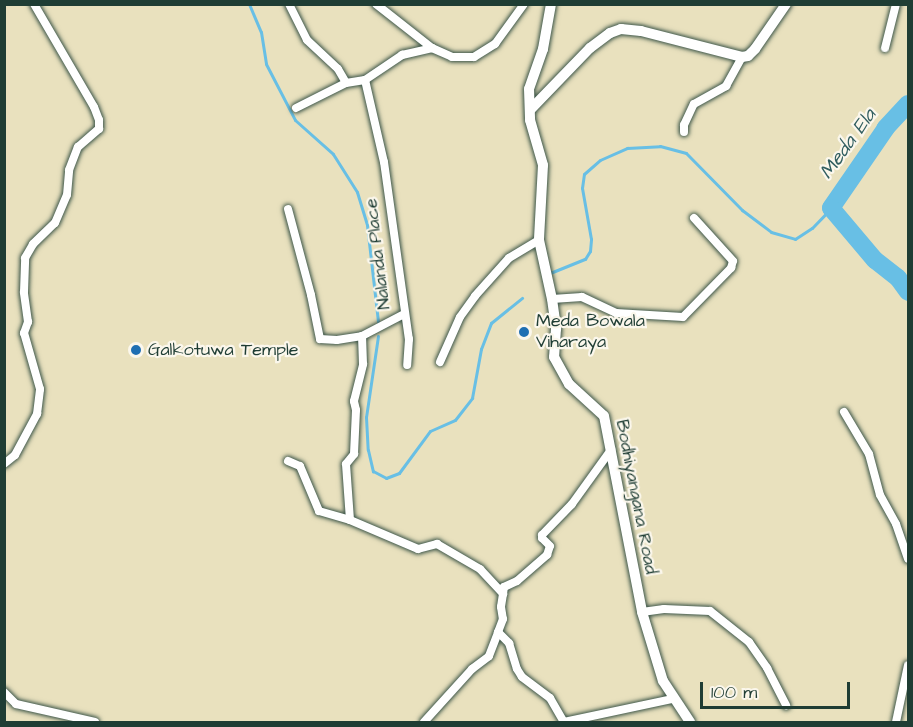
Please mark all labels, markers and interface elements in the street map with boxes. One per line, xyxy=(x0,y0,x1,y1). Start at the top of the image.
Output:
water label: Meda Ela xyxy=(814,104,882,184)
street label: Nalanda Place xyxy=(360,197,396,311)
place label: Meda Bowala Viharaya xyxy=(536,311,645,354)
marker: Meda Bowala Viharaya xyxy=(517,325,531,339)
place label: Galkotuwa Temple xyxy=(148,339,299,361)
marker: Galkotuwa Temple xyxy=(129,343,143,357)
street label: Bodhiyangana Road xyxy=(610,418,662,576)
scale bar xyxy=(703,670,853,708)
text: 100 m xyxy=(711,680,757,705)

